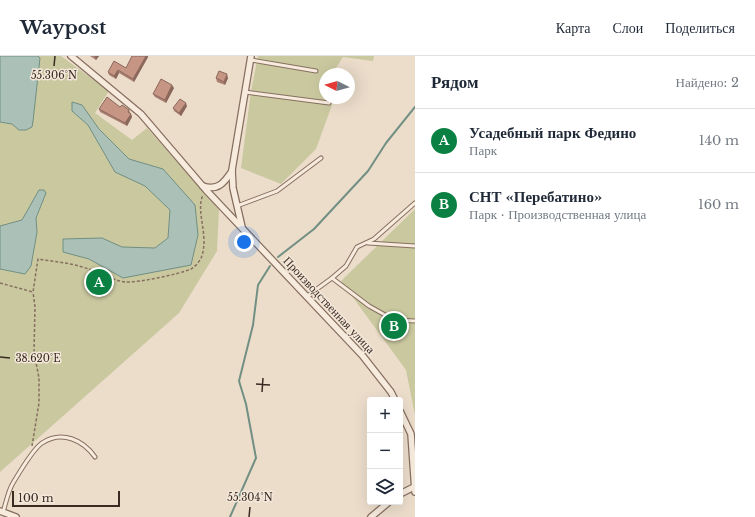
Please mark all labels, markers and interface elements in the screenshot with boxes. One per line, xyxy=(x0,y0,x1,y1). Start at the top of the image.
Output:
text: Waypost xyxy=(20,16,106,39)
text: Карта xyxy=(556,19,590,37)
text: Слои xyxy=(612,19,643,37)
text: Поделиться xyxy=(665,19,735,37)
north arrow xyxy=(319,68,355,104)
text: 55.306°N xyxy=(31,69,77,82)
text: Рядом xyxy=(431,72,479,93)
text: Найдено: 2 xyxy=(676,74,739,91)
text: Усадебный парк Федино xyxy=(469,123,636,142)
text: A xyxy=(439,132,449,149)
text: 140 m xyxy=(699,132,739,149)
text: Парк xyxy=(469,142,497,159)
text: СНТ «Перебатино» xyxy=(469,187,602,206)
text: B xyxy=(439,196,449,213)
text: 160 m xyxy=(698,196,739,213)
text: Парк · Производственная улица xyxy=(469,206,646,223)
your location xyxy=(234,232,254,252)
street label: Производственная улица xyxy=(280,253,379,357)
pin: A xyxy=(86,267,112,297)
pin: B xyxy=(381,311,407,341)
text: 38.620°E xyxy=(15,352,61,365)
map controls xyxy=(367,397,403,505)
button: + xyxy=(367,397,403,433)
button: − xyxy=(367,433,403,469)
button: layers xyxy=(367,469,403,505)
scale bar xyxy=(12,489,120,508)
text: 100 m xyxy=(18,491,54,505)
text: 55.304°N xyxy=(227,491,273,504)

